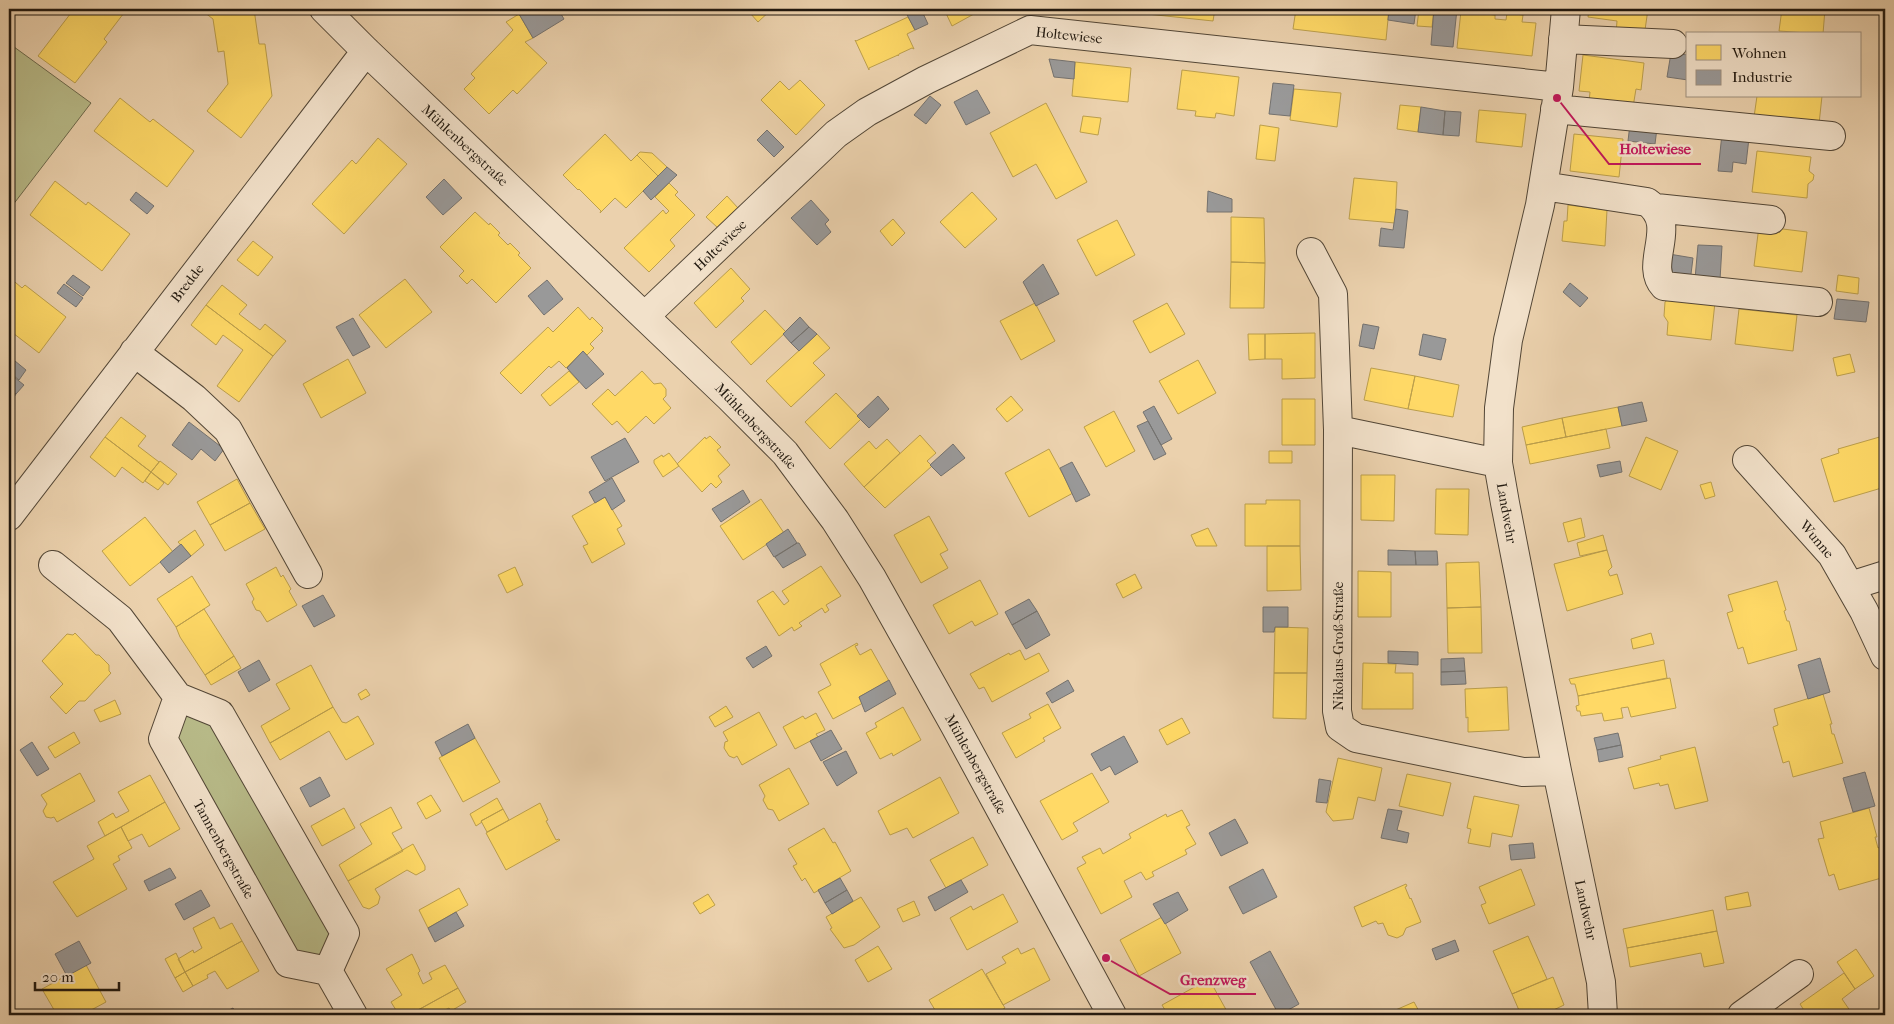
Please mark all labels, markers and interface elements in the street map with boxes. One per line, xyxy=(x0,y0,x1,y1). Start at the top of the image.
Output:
street label: Holtewiese xyxy=(1035,24,1103,47)
legend xyxy=(1686,32,1862,98)
text: Wohnen xyxy=(1731,44,1787,62)
text: Industrie xyxy=(1732,68,1793,86)
street label: Mühlenbergstraße xyxy=(418,101,511,190)
callout: Holtewiese xyxy=(1609,134,1701,164)
text: Holtewiese xyxy=(1619,140,1691,158)
street label: Holtewiese xyxy=(690,216,750,275)
street label: Bredde xyxy=(167,261,208,306)
street label: Mühlenbergstraße xyxy=(711,380,800,473)
street label: Landwehr xyxy=(1493,481,1520,545)
street label: Wunne xyxy=(1795,516,1837,562)
street label: Nikolaus-Groß-Straße xyxy=(1330,581,1347,710)
street label: Mühlenbergstraße xyxy=(941,711,1010,817)
street label: Tannenbergstraße xyxy=(189,797,258,902)
street label: Landwehr xyxy=(1571,878,1600,942)
scale bar xyxy=(35,959,119,991)
callout: Grenzweg xyxy=(1170,964,1256,994)
text: 20 m xyxy=(42,968,74,986)
text: Grenzweg xyxy=(1180,971,1247,989)

